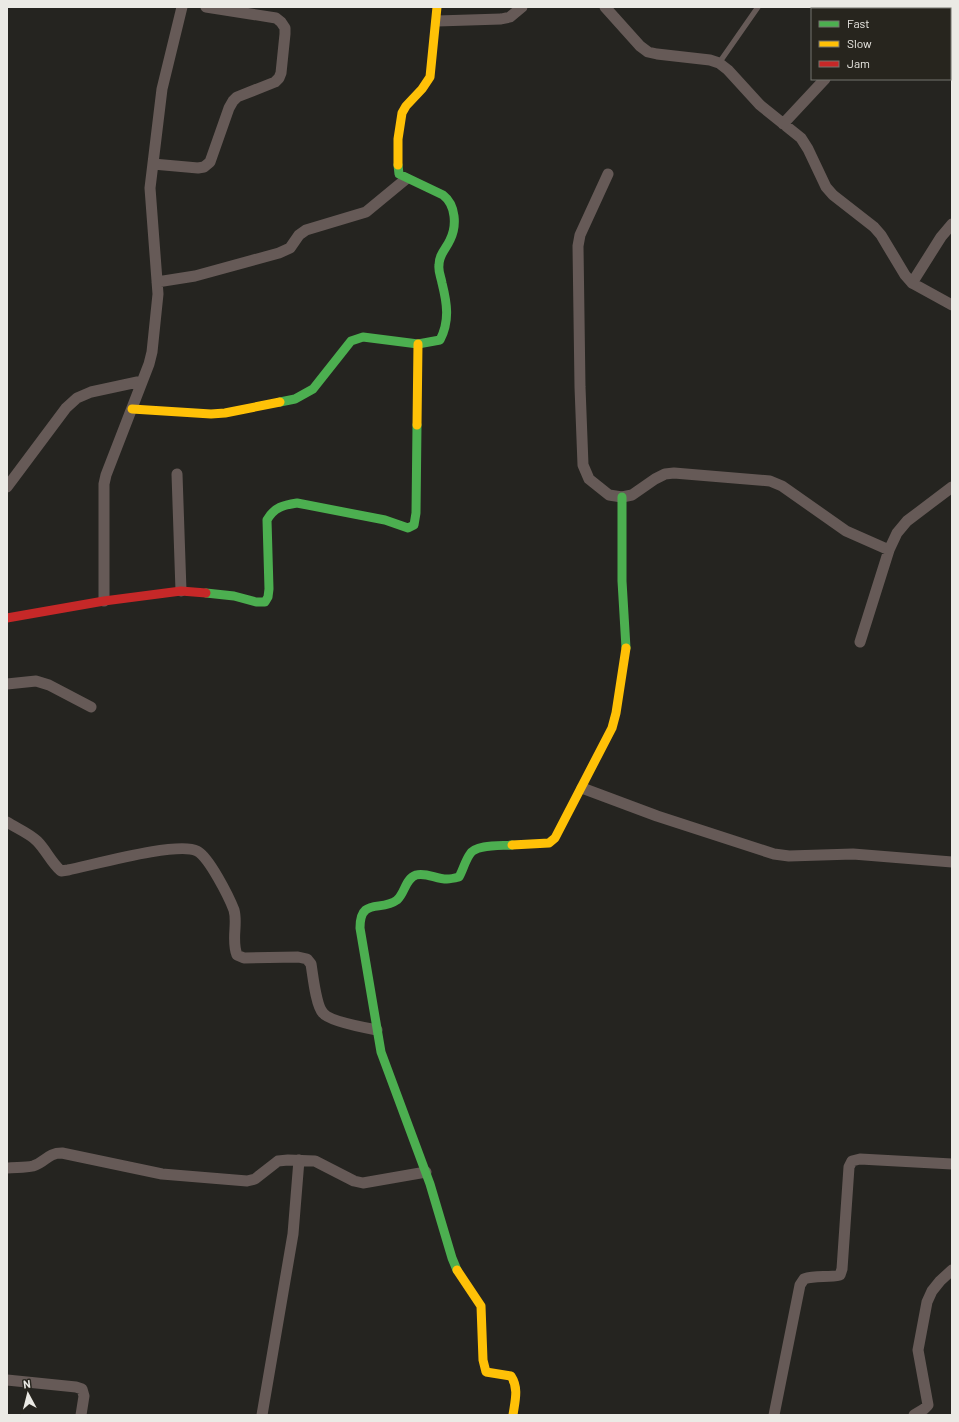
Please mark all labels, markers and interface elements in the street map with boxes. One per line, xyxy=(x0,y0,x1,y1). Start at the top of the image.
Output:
legend xyxy=(811,8,951,80)
text: Fast xyxy=(847,16,870,30)
text: Slow xyxy=(847,36,872,50)
text: Jam xyxy=(847,56,870,70)
north arrow xyxy=(8,1374,48,1414)
text: N xyxy=(22,1377,31,1390)

